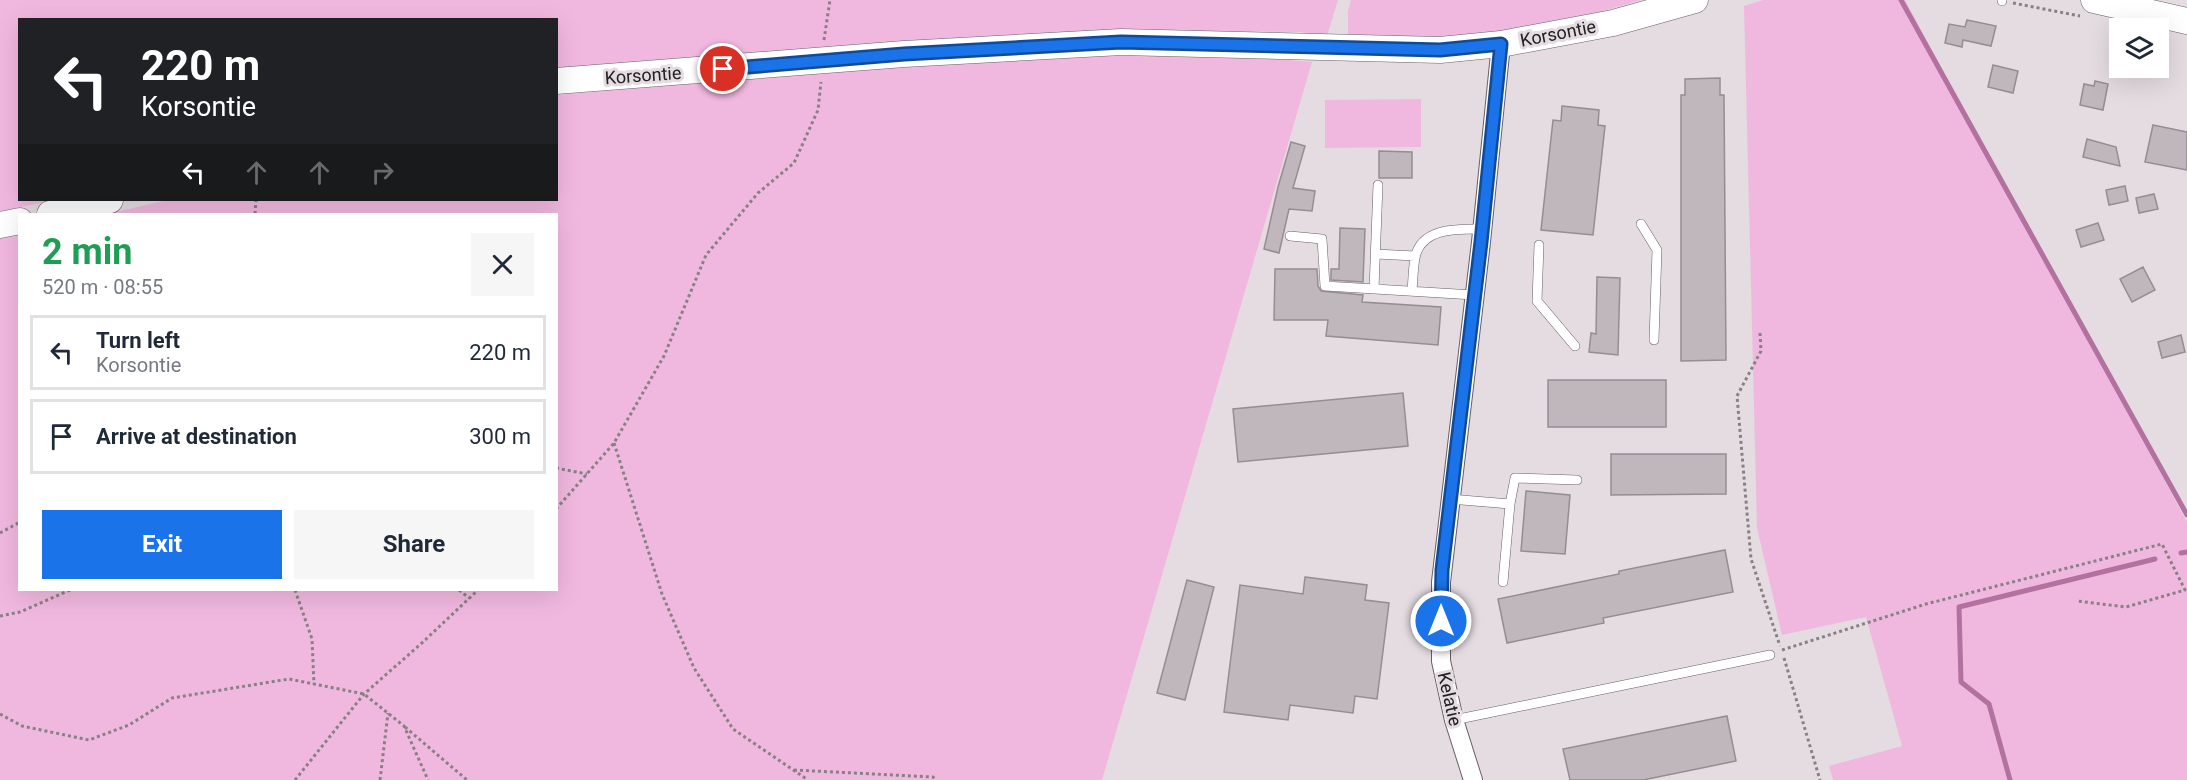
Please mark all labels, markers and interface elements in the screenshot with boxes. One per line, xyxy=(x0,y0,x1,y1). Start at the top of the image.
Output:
street label: Korsontie xyxy=(1518,15,1598,51)
map controls xyxy=(2109,18,2169,78)
button: layers xyxy=(2109,18,2169,78)
text: 220 m xyxy=(141,41,260,90)
icon: left xyxy=(42,42,120,120)
pin xyxy=(697,43,748,94)
icon: arrive xyxy=(706,52,739,85)
street label: Korsontie xyxy=(604,62,682,88)
text: Korsontie xyxy=(141,91,256,123)
icon: left xyxy=(177,156,210,189)
icon: ahead xyxy=(240,156,273,189)
icon: ahead xyxy=(303,156,336,189)
icon: right xyxy=(366,156,399,189)
text: 2 min xyxy=(42,231,133,273)
button: close xyxy=(471,233,534,296)
text: 520 m · 08:55 xyxy=(42,275,163,299)
text: Turn left xyxy=(96,328,180,353)
icon: left xyxy=(45,336,78,369)
text: 220 m xyxy=(469,340,531,365)
text: Korsontie xyxy=(96,353,181,377)
icon: arrive xyxy=(45,420,78,453)
text: Arrive at destination xyxy=(96,424,297,449)
text: 300 m xyxy=(469,424,531,449)
button: Exit xyxy=(42,510,282,579)
button: Share xyxy=(294,510,534,579)
position arrow xyxy=(1409,589,1473,653)
street label: Kelatie xyxy=(1434,670,1466,728)

